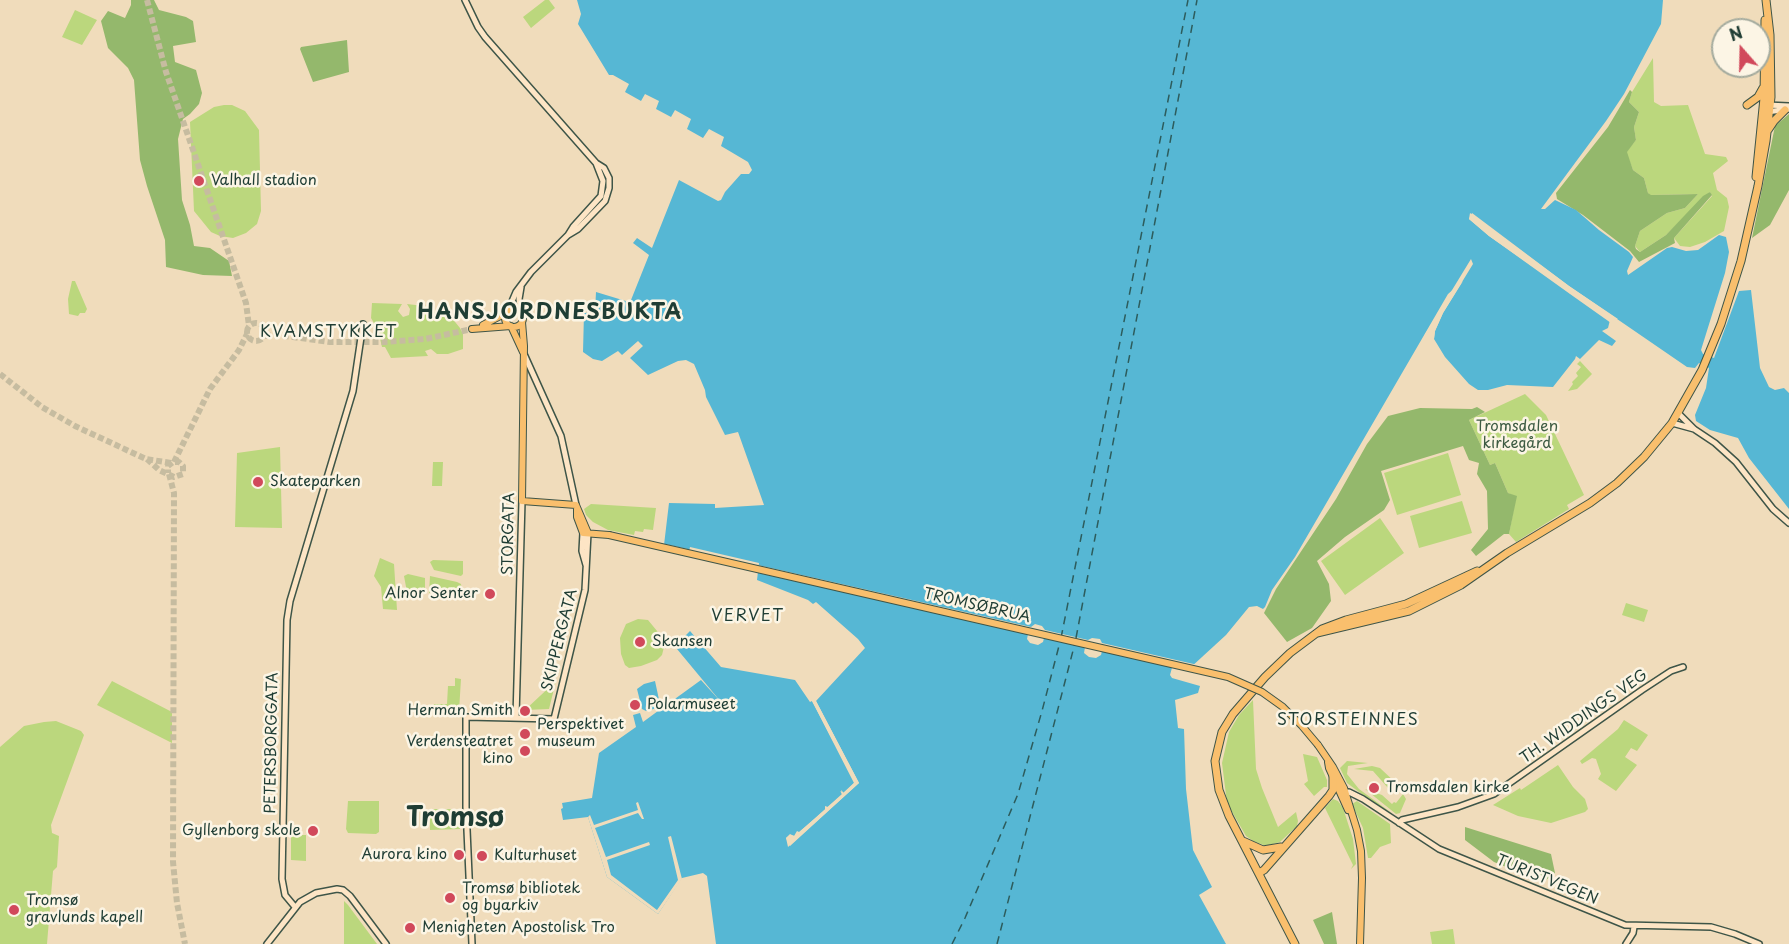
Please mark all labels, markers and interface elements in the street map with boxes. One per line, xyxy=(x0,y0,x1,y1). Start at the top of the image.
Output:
north arrow xyxy=(1711,18,1771,78)
text: N xyxy=(1725,20,1746,46)
place label: Valhall stadion xyxy=(211,172,317,190)
marker: Valhall stadion xyxy=(192,174,206,188)
district label: HANSJORDNESBUKTA xyxy=(418,300,682,326)
district label: KVAMSTYKKET xyxy=(260,323,398,343)
park label: Tromsdalen kirkegård xyxy=(1476,418,1558,453)
place label: Skateparken xyxy=(270,473,361,491)
marker: Skateparken xyxy=(251,475,265,489)
street label: STORGATA xyxy=(499,492,519,576)
place label: Alnor Senter xyxy=(385,585,478,603)
street label: TROMSØBRUA xyxy=(922,585,1032,627)
marker: Alnor Senter xyxy=(483,587,497,601)
street label: SKIPPERGATA xyxy=(539,587,581,693)
district label: VERVET xyxy=(712,607,784,627)
place label: Skansen xyxy=(652,633,712,651)
marker: Skansen xyxy=(633,635,647,649)
street label: TH. WIDDINGS VEG xyxy=(1517,666,1651,768)
street label: PETERSBORGGATA xyxy=(262,672,282,814)
place label: Polarmuseet xyxy=(647,696,736,714)
marker: Polarmuseet xyxy=(628,698,642,712)
place label: Herman Smith xyxy=(408,702,513,720)
marker: Herman Smith xyxy=(518,704,532,718)
district label: STORSTEINNES xyxy=(1277,711,1419,731)
place label: Perspektivet museum xyxy=(537,716,624,751)
marker: Perspektivet museum xyxy=(518,727,532,741)
place label: Verdensteatret kino xyxy=(406,733,513,768)
marker: Verdensteatret kino xyxy=(518,744,532,758)
place label: Tromsdalen kirke xyxy=(1386,779,1510,797)
marker: Tromsdalen kirke xyxy=(1367,781,1381,795)
district label: Tromsø xyxy=(406,803,504,835)
place label: Gyllenborg skole xyxy=(182,822,301,840)
marker: Gyllenborg skole xyxy=(306,824,320,838)
place label: Aurora kino xyxy=(362,846,447,864)
place label: Kulturhuset xyxy=(494,847,577,865)
marker: Aurora kino xyxy=(452,848,466,862)
marker: Kulturhuset xyxy=(475,849,489,863)
street label: TURISTVEGEN xyxy=(1494,851,1600,909)
place label: Tromsø bibliotek og byarkiv xyxy=(462,880,580,915)
marker: Tromsø bibliotek og byarkiv xyxy=(443,891,457,905)
place label: Tromsø gravlunds kapell xyxy=(26,892,143,927)
marker: Tromsø gravlunds kapell xyxy=(7,903,21,917)
place label: Menigheten Apostolisk Tro xyxy=(422,919,615,937)
marker: Menigheten Apostolisk Tro xyxy=(403,921,417,935)

